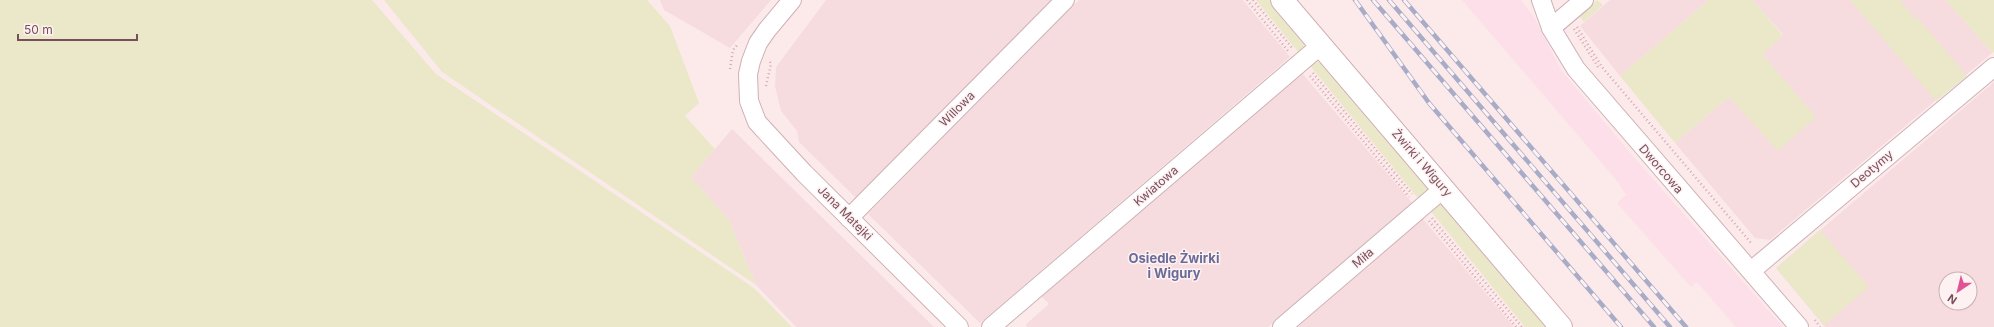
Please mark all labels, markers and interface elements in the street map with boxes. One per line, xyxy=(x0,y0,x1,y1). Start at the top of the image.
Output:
scale bar xyxy=(18,16,137,42)
text: 50 m xyxy=(24,22,53,37)
street label: Willowa xyxy=(936,88,978,130)
street label: Żwirki i Wigury xyxy=(1389,126,1456,200)
street label: Dworcowa xyxy=(1636,141,1687,196)
street label: Deotymy xyxy=(1847,146,1896,191)
street label: Kwiatowa xyxy=(1130,162,1181,209)
street label: Jana Matejki xyxy=(815,182,876,243)
street label: Miła xyxy=(1349,244,1376,271)
district label: Osiedle Żwirki i Wigury xyxy=(1129,250,1219,281)
north arrow xyxy=(1938,271,1978,311)
text: N xyxy=(1945,291,1960,307)

